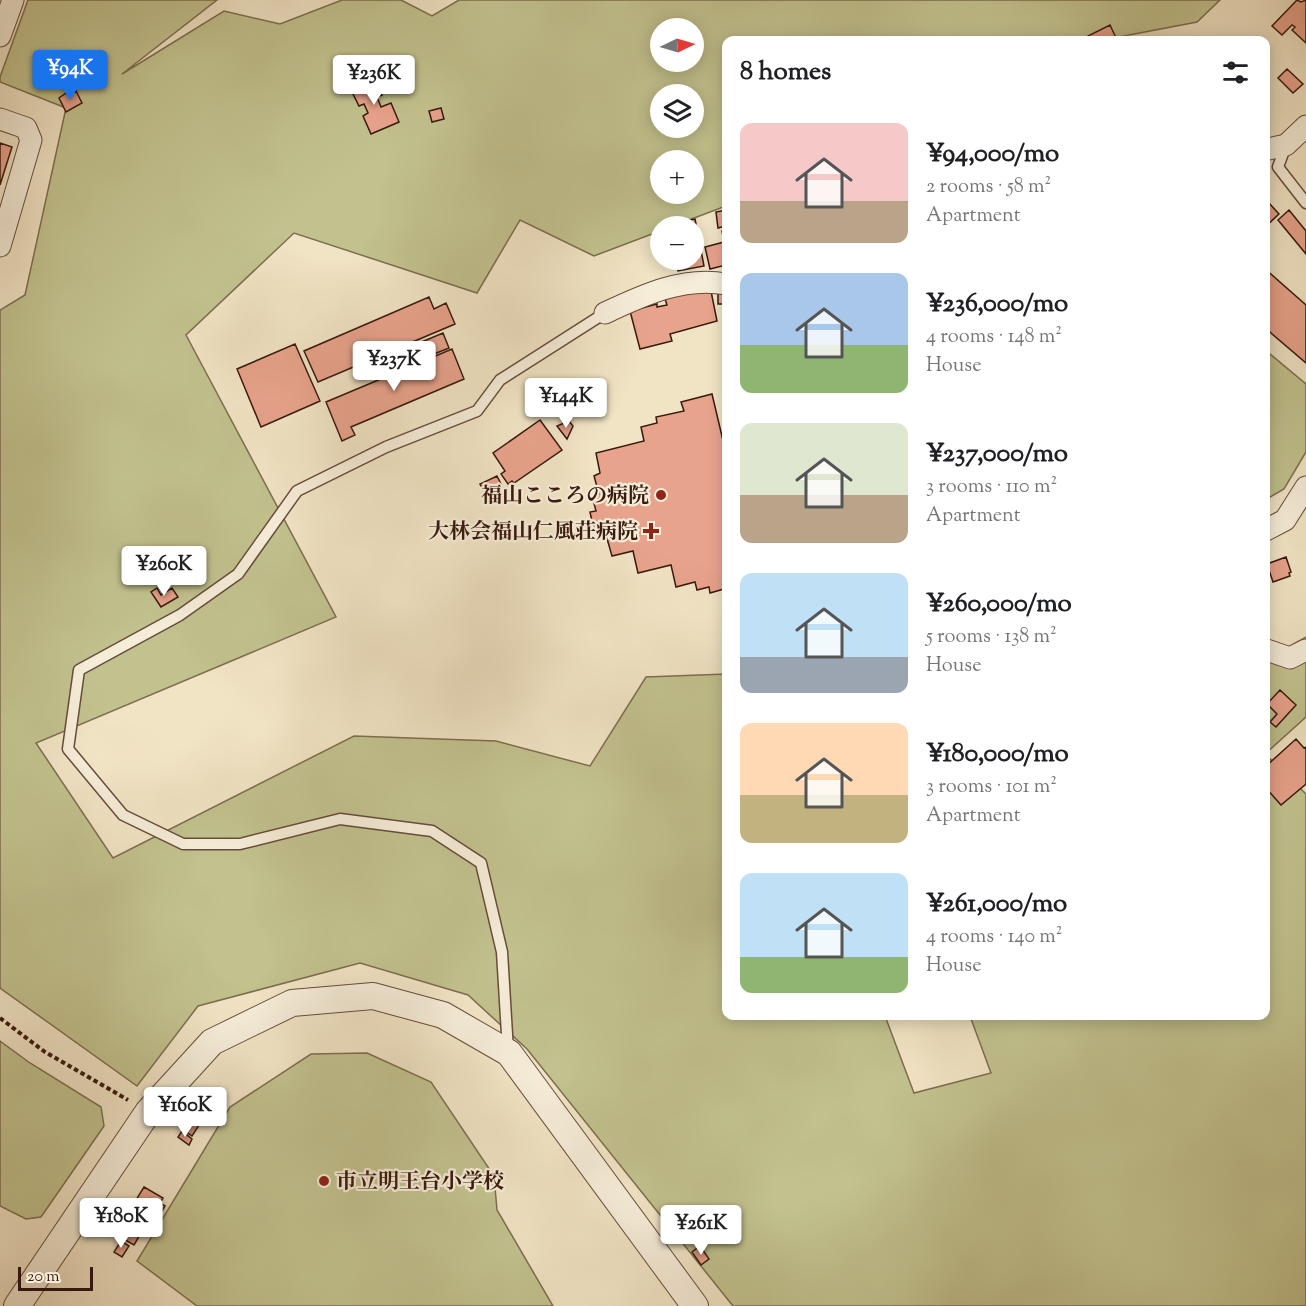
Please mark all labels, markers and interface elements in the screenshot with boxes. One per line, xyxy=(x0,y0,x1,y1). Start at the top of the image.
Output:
north arrow xyxy=(650,18,704,72)
map controls xyxy=(650,18,704,270)
pin: ¥94K xyxy=(34,50,106,101)
text: 8 homes xyxy=(740,54,831,91)
text: ¥94K xyxy=(47,55,93,84)
pin: ¥236K xyxy=(332,55,416,106)
icon: filters xyxy=(1219,56,1252,89)
text: ¥236K xyxy=(347,60,401,89)
button: layers xyxy=(650,84,704,138)
text: ¥94,000/mo xyxy=(926,136,1059,173)
icon: home xyxy=(788,147,860,219)
button: + xyxy=(650,150,704,204)
text: 2 rooms · 58 m² xyxy=(926,173,1051,202)
text: Apartment xyxy=(926,202,1021,231)
button: − xyxy=(650,216,704,270)
text: ¥236,000/mo xyxy=(926,286,1068,323)
icon: home xyxy=(788,297,860,369)
text: 4 rooms · 148 m² xyxy=(926,323,1062,352)
pin: ¥237K xyxy=(352,341,436,392)
text: ¥237K xyxy=(367,346,421,375)
text: House xyxy=(926,352,981,381)
pin: ¥144K xyxy=(524,378,608,429)
text: ¥144K xyxy=(539,383,593,412)
text: ¥237,000/mo xyxy=(926,436,1068,473)
icon: home xyxy=(788,447,860,519)
text: 3 rooms · 110 m² xyxy=(926,473,1057,502)
place label: 福山こころの病院 xyxy=(481,482,649,512)
marker: 福山こころの病院 xyxy=(654,488,668,502)
text: Apartment xyxy=(926,502,1021,531)
place label: 大林会福山仁風荘病院 xyxy=(428,518,638,548)
marker: 大林会福山仁風荘病院 xyxy=(642,522,660,540)
pin: ¥260K xyxy=(122,546,206,597)
text: ¥260K xyxy=(135,551,193,580)
text: ¥260,000/mo xyxy=(926,586,1072,623)
icon: home xyxy=(788,597,860,669)
text: 5 rooms · 138 m² xyxy=(926,623,1057,652)
text: House xyxy=(926,652,981,681)
text: ¥180,000/mo xyxy=(926,736,1069,773)
icon: home xyxy=(788,747,860,819)
text: 3 rooms · 101 m² xyxy=(926,773,1057,802)
text: Apartment xyxy=(926,802,1021,831)
text: ¥261,000/mo xyxy=(926,886,1067,923)
icon: home xyxy=(788,897,860,969)
text: 4 rooms · 140 m² xyxy=(926,923,1063,952)
text: House xyxy=(926,952,981,981)
pin: ¥160K xyxy=(143,1087,227,1138)
text: ¥160K xyxy=(158,1092,212,1121)
place label: 市立明王台小学校 xyxy=(336,1168,504,1198)
marker: 市立明王台小学校 xyxy=(317,1174,331,1188)
pin: ¥180K xyxy=(79,1198,163,1249)
text: ¥180K xyxy=(94,1203,148,1232)
pin: ¥261K xyxy=(659,1205,743,1256)
text: ¥261K xyxy=(674,1210,728,1239)
scale bar xyxy=(18,1264,93,1292)
text: 20 m xyxy=(27,1266,60,1289)

